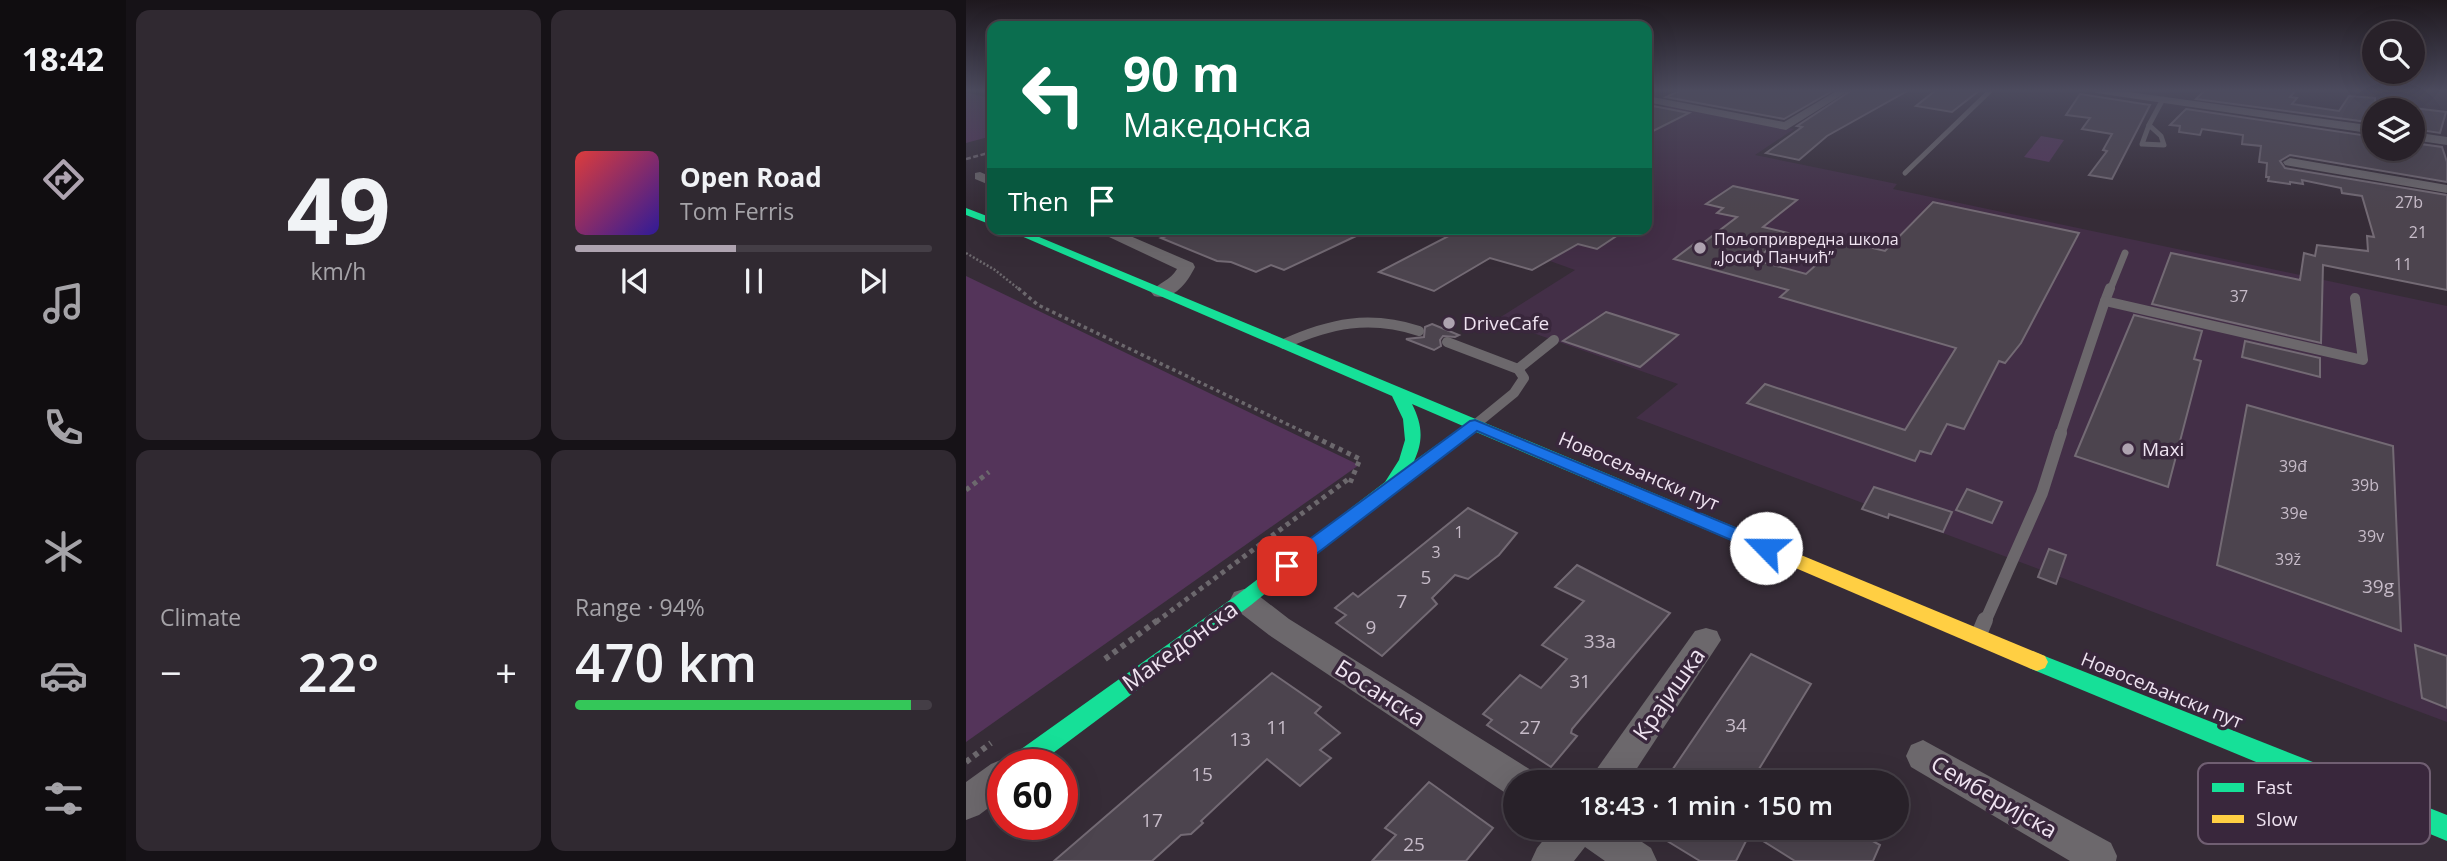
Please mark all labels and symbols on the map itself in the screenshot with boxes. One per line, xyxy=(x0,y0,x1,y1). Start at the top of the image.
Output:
house number: 27b xyxy=(2395,191,2423,213)
house number: 21 xyxy=(2409,221,2427,243)
place label: Пољопривредна школа „Јосиф Панчић” xyxy=(1714,228,1899,268)
marker: Пољопривредна школа „Јосиф Панчић” xyxy=(1692,240,1708,256)
house number: 11 xyxy=(2394,253,2412,275)
house number: 37 xyxy=(2230,285,2248,307)
place label: DriveCafe xyxy=(1463,310,1549,336)
marker: DriveCafe xyxy=(1441,315,1457,331)
street label: Новосељански пут xyxy=(1555,425,1723,517)
place label: Maxi xyxy=(2142,436,2184,462)
marker: Maxi xyxy=(2120,441,2136,457)
house number: 39đ xyxy=(2279,455,2307,477)
house number: 39b xyxy=(2351,474,2379,496)
house number: 39e xyxy=(2280,502,2308,524)
position arrow xyxy=(1729,511,1803,585)
house number: 1 xyxy=(1454,521,1464,543)
house number: 39v xyxy=(2358,525,2384,547)
pin xyxy=(1257,536,1317,596)
house number: 3 xyxy=(1431,541,1441,563)
house number: 39ž xyxy=(2275,548,2301,570)
house number: 5 xyxy=(1421,564,1431,590)
house number: 39g xyxy=(2362,573,2394,599)
house number: 7 xyxy=(1397,588,1407,614)
street label: Македонска xyxy=(1115,592,1244,698)
house number: 9 xyxy=(1366,614,1376,640)
house number: 33a xyxy=(1584,628,1616,654)
street label: Крајишка xyxy=(1625,641,1712,746)
street label: Новосељански пут xyxy=(2077,646,2247,734)
street label: Босанска xyxy=(1329,651,1432,733)
house number: 31 xyxy=(1569,668,1591,694)
house number: 34 xyxy=(1725,712,1747,738)
house number: 11 xyxy=(1266,714,1288,740)
house number: 27 xyxy=(1519,714,1541,740)
house number: 13 xyxy=(1229,726,1251,752)
street label: Семберијска xyxy=(1925,747,2064,845)
speed limit sign: 60 xyxy=(987,749,1078,840)
house number: 15 xyxy=(1191,761,1213,787)
legend xyxy=(2198,763,2430,844)
text: Fast xyxy=(2256,774,2292,800)
text: Slow xyxy=(2256,806,2298,832)
house number: 17 xyxy=(1141,807,1163,833)
house number: 25 xyxy=(1403,831,1425,857)

